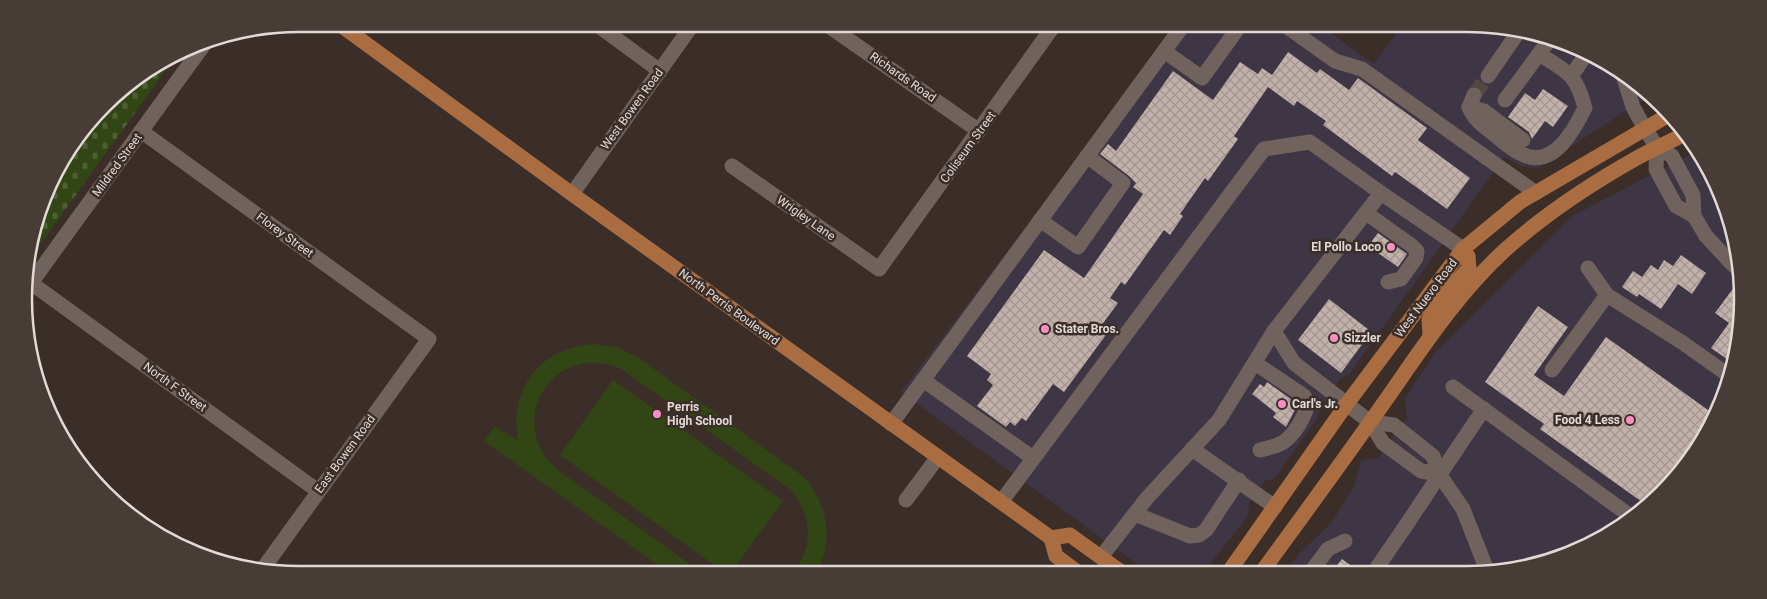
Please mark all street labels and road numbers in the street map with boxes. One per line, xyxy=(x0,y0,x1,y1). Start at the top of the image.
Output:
street label: Richards Road xyxy=(867,49,939,105)
street label: West Bowen Road xyxy=(598,66,666,152)
street label: Coliseum Street xyxy=(937,109,999,185)
street label: Mildred Street xyxy=(89,131,145,199)
street label: Wrigley Lane xyxy=(774,193,838,243)
street label: Florey Street xyxy=(254,210,316,260)
street label: West Nuevo Road xyxy=(1392,256,1460,340)
street label: North Perris Boulevard xyxy=(676,266,782,348)
street label: North F Street xyxy=(141,359,209,415)
street label: East Bowen Road xyxy=(312,412,378,496)

